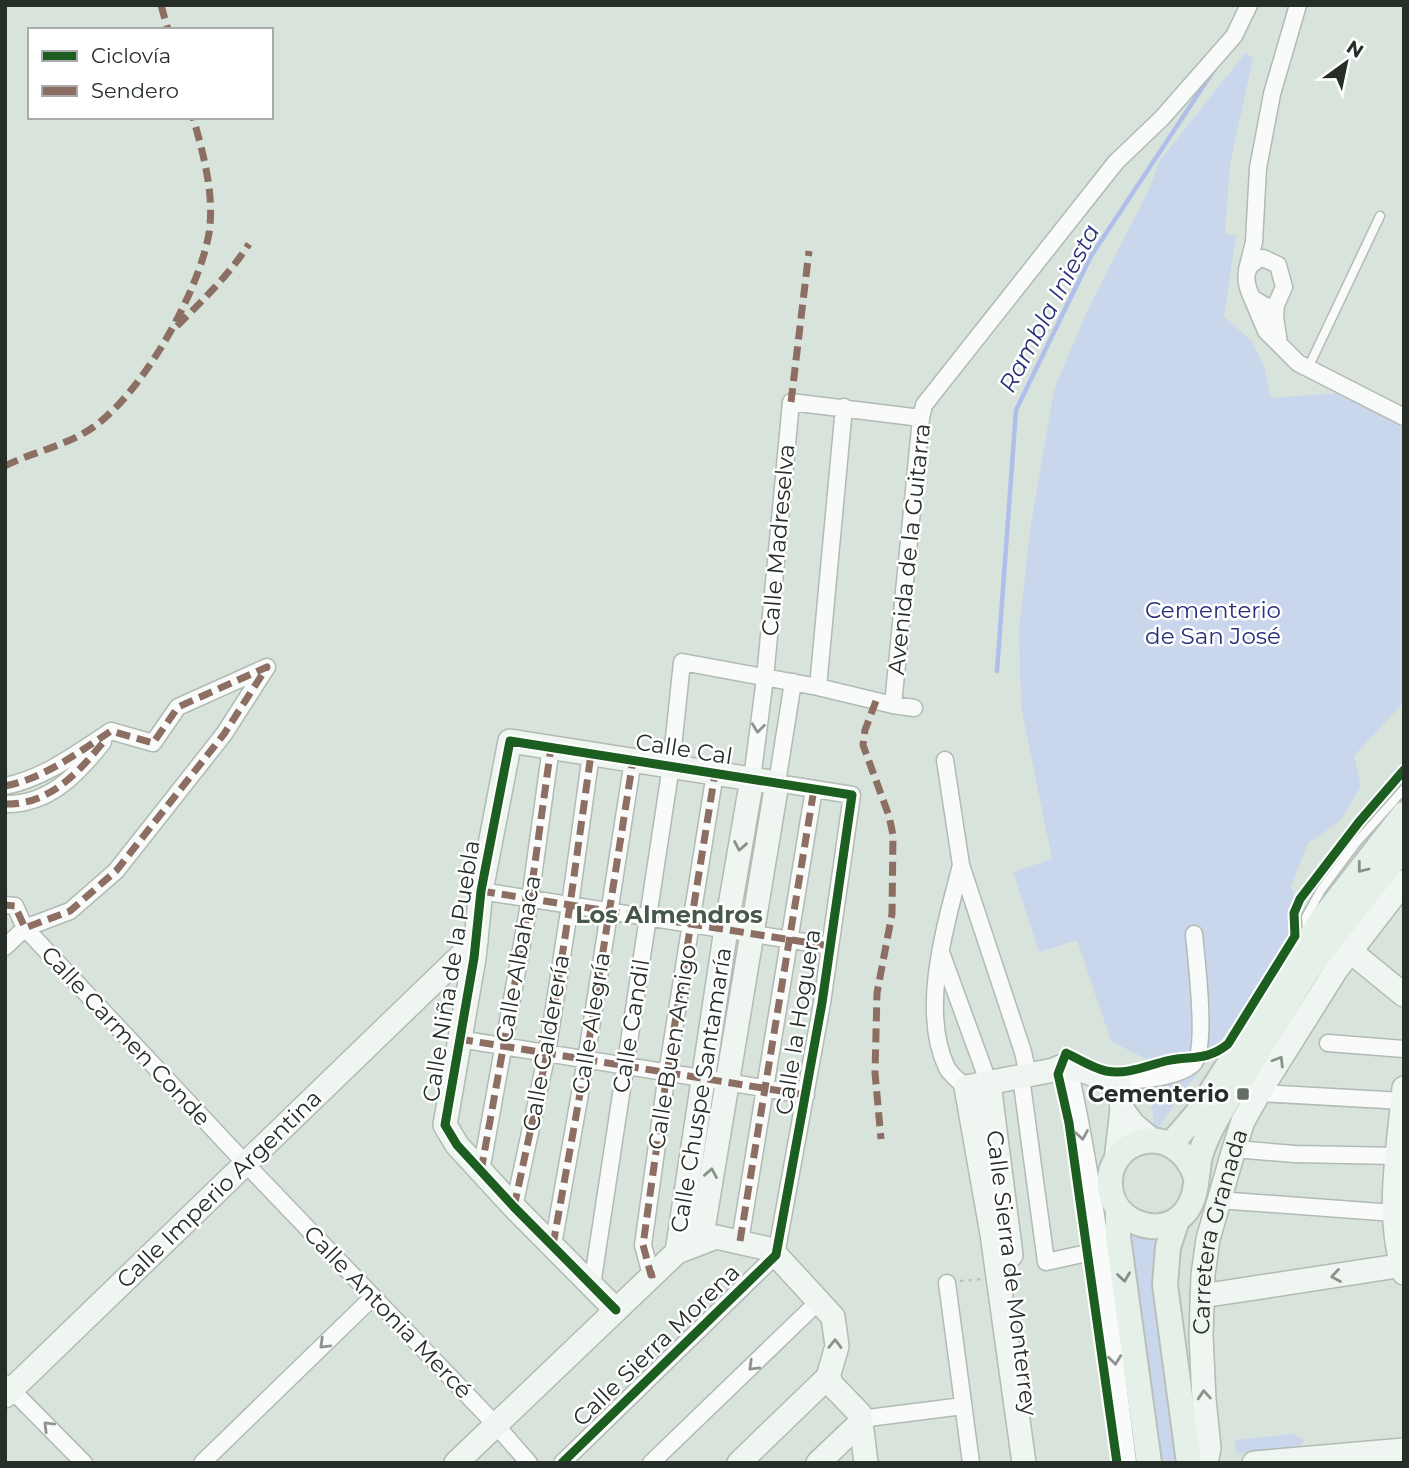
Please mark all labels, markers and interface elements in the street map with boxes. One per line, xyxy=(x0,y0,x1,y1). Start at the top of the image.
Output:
legend xyxy=(28,28,273,119)
north arrow xyxy=(1311,28,1381,98)
text: N xyxy=(1342,35,1368,63)
text: Ciclovía xyxy=(91,43,171,68)
text: Sendero xyxy=(91,78,179,103)
water label: Rambla Iniesta xyxy=(993,219,1105,397)
street label: Avenida de la Guitarra xyxy=(882,422,936,676)
street label: Calle Madreselva xyxy=(756,443,800,637)
park label: Cementerio de San José xyxy=(1145,596,1281,650)
one-way arrow xyxy=(751,723,766,734)
street label: Calle Cal xyxy=(633,728,735,770)
street label: Calle Niña de la Puebla xyxy=(416,838,486,1104)
one-way arrow xyxy=(733,840,748,852)
one-way arrow xyxy=(1357,860,1370,873)
street label: Calle Albahaca xyxy=(490,873,546,1045)
district label: Los Almendros xyxy=(575,900,763,929)
street label: Calle la Hoguera xyxy=(769,927,827,1117)
street label: Calle Carmen Conde xyxy=(35,940,217,1132)
street label: Calle Buen Amigo xyxy=(642,942,702,1152)
street label: Calle Chuspe Santamaría xyxy=(665,945,737,1235)
street label: Calle Alegría xyxy=(566,950,616,1096)
street label: Calle Calderería xyxy=(517,952,575,1134)
street label: Calle Candil xyxy=(607,957,655,1095)
one-way arrow xyxy=(1270,1055,1283,1068)
place label: Cementerio xyxy=(1088,1080,1229,1108)
street label: Calle Imperio Argentina xyxy=(111,1084,327,1294)
marker: Cementerio xyxy=(1235,1086,1251,1102)
street label: Carretera Granada xyxy=(1187,1125,1254,1335)
street label: Calle Sierra de Monterrey xyxy=(981,1129,1043,1418)
one-way arrow xyxy=(1074,1130,1089,1141)
one-way arrow xyxy=(703,1167,718,1179)
street label: Calle Antonia Mercé xyxy=(298,1220,478,1404)
street label: Calle Sierra Morena xyxy=(567,1258,745,1432)
one-way arrow xyxy=(1330,1268,1342,1283)
one-way arrow xyxy=(1116,1271,1131,1283)
one-way arrow xyxy=(320,1336,333,1349)
one-way arrow xyxy=(827,1338,842,1349)
one-way arrow xyxy=(1107,1355,1122,1366)
one-way arrow xyxy=(748,1358,761,1370)
one-way arrow xyxy=(1197,1389,1212,1400)
one-way arrow xyxy=(43,1421,56,1434)

